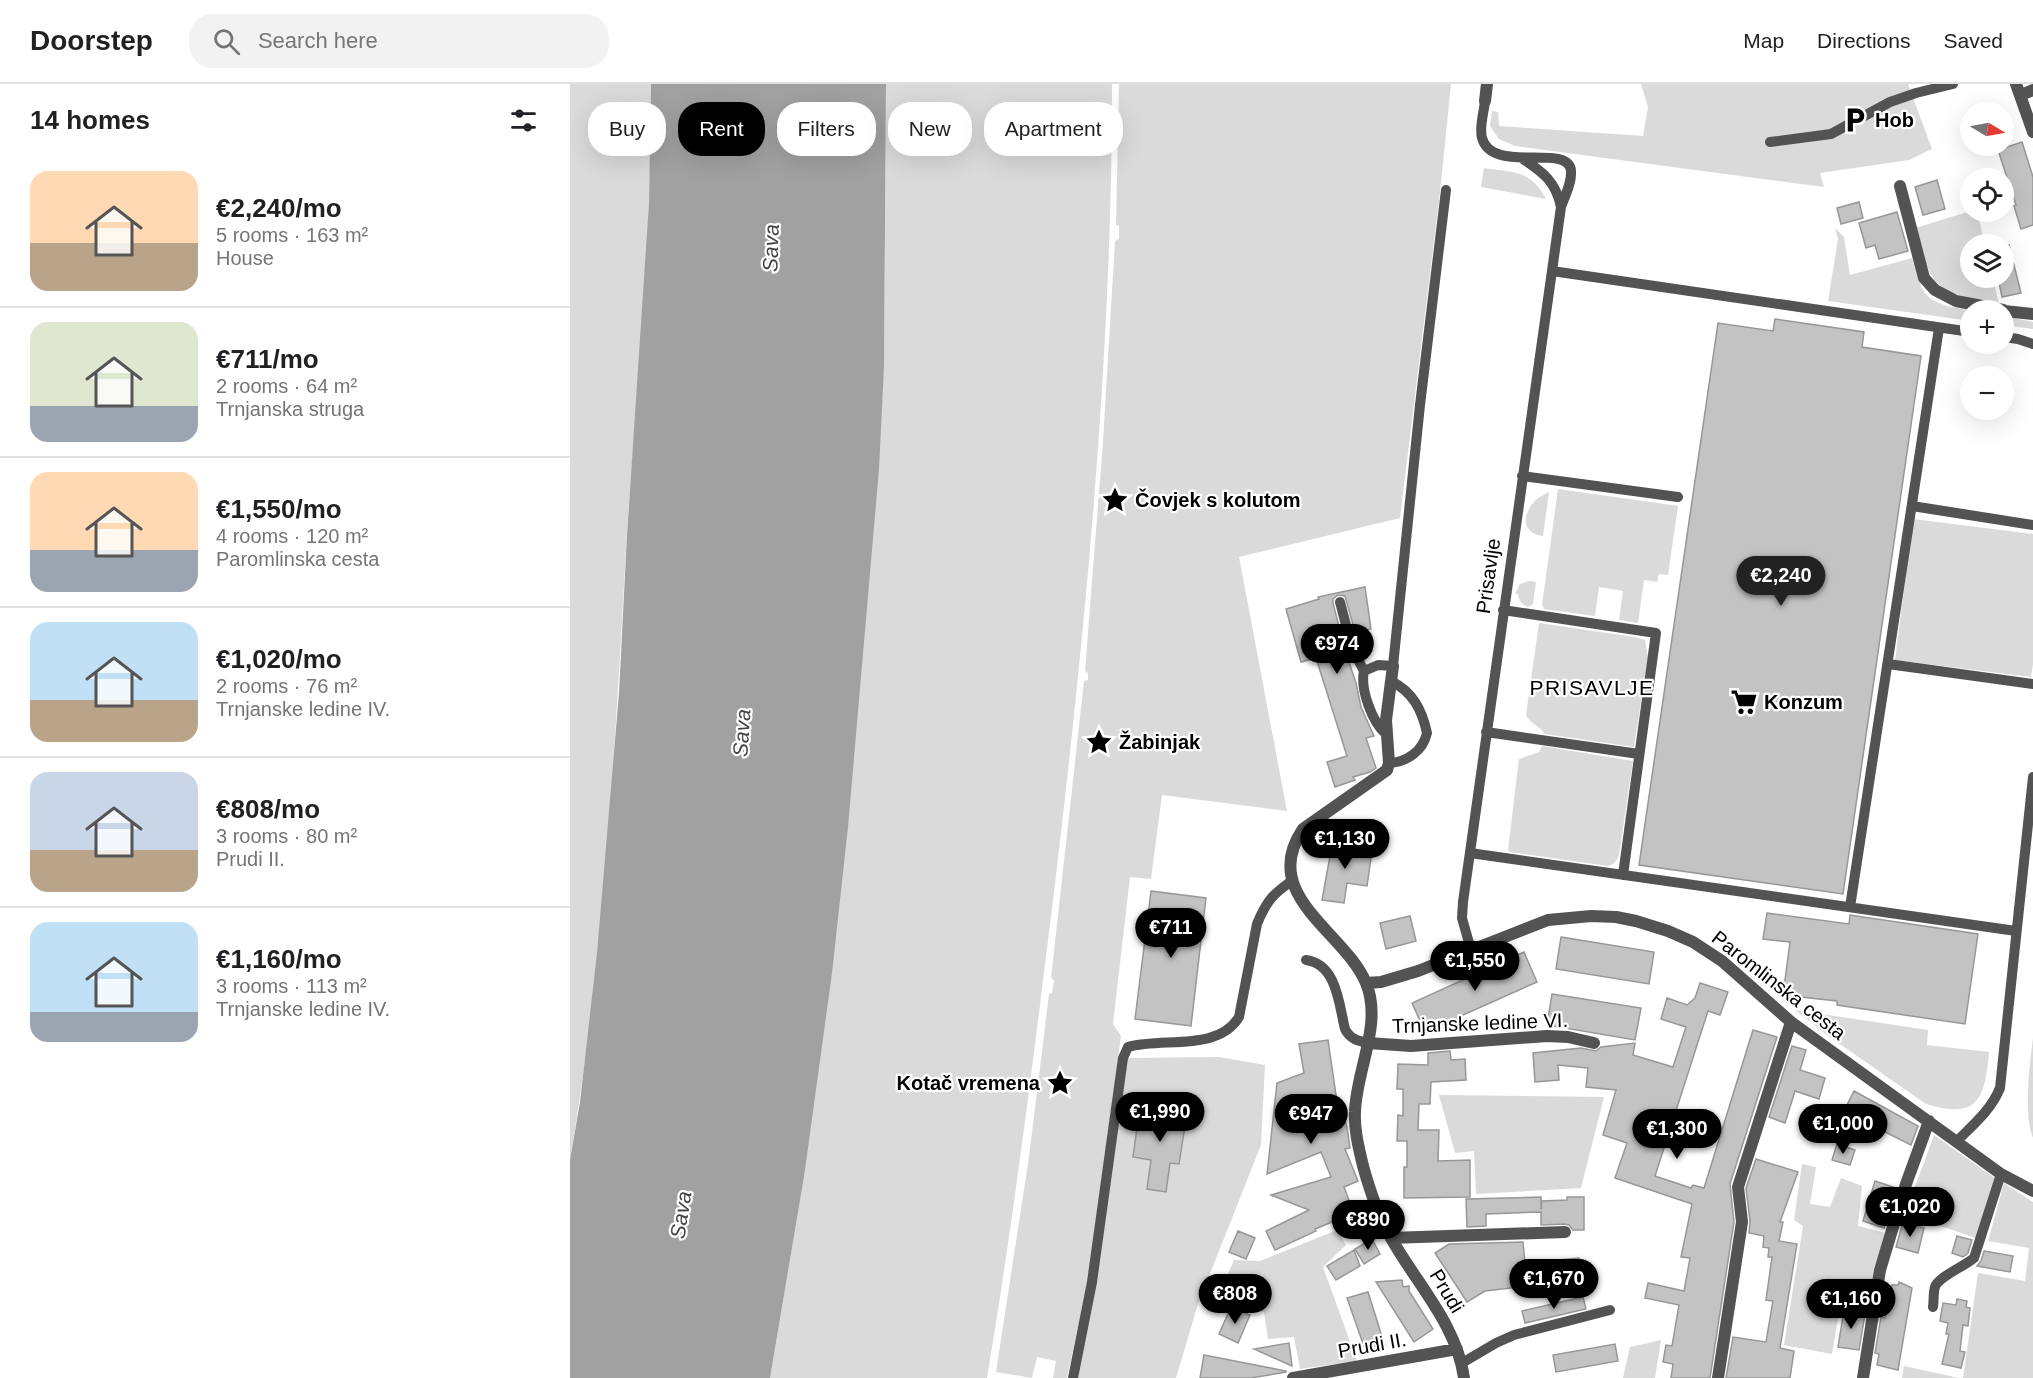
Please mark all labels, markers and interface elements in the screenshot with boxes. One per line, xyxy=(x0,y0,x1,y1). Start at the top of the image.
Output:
search box xyxy=(189,14,609,68)
text: Doorstep xyxy=(30,25,153,56)
icon: search xyxy=(210,25,243,58)
text: Search here xyxy=(258,28,378,53)
text: Map xyxy=(1743,29,1784,52)
text: Directions xyxy=(1817,29,1910,52)
text: Saved xyxy=(1943,29,2003,52)
chip: Buy xyxy=(588,102,666,156)
chip: Rent xyxy=(678,102,765,156)
chip: Filters xyxy=(777,102,876,156)
chip: New xyxy=(888,102,972,156)
chip: Apartment xyxy=(984,102,1123,156)
north arrow xyxy=(1960,102,2014,156)
map controls xyxy=(1960,102,2014,420)
icon: filters xyxy=(507,104,540,137)
text: 14 homes xyxy=(30,105,150,135)
parking icon: Hob xyxy=(1840,105,1870,135)
place label: Hob xyxy=(1875,109,1914,131)
button: locate xyxy=(1960,168,2014,222)
text: €2,240/mo xyxy=(216,193,342,223)
icon: home xyxy=(78,195,150,267)
text: 5 rooms · 163 m² xyxy=(216,224,368,246)
water label: Sava xyxy=(758,224,783,272)
button: layers xyxy=(1960,234,2014,288)
text: House xyxy=(216,247,274,269)
button: + xyxy=(1960,300,2014,354)
text: €711/mo xyxy=(216,344,319,374)
icon: home xyxy=(78,346,150,418)
button: − xyxy=(1960,366,2014,420)
text: 2 rooms · 64 m² xyxy=(216,375,357,397)
text: Trnjanska struga xyxy=(216,398,364,420)
place icon: Čovjek s kolutom xyxy=(1100,485,1130,515)
place label: Čovjek s kolutom xyxy=(1135,488,1301,511)
text: €1,550/mo xyxy=(216,494,342,524)
icon: home xyxy=(78,496,150,568)
text: 4 rooms · 120 m² xyxy=(216,525,368,547)
street label: Prisavlje xyxy=(1472,537,1504,615)
text: Paromlinska cesta xyxy=(216,548,379,570)
pin: €2,240 xyxy=(1732,556,1830,607)
text: €2,240 xyxy=(1750,564,1812,586)
pin: €974 xyxy=(1301,624,1373,675)
text: €974 xyxy=(1315,632,1359,654)
text: €1,020/mo xyxy=(216,644,342,674)
icon: home xyxy=(78,646,150,718)
text: 2 rooms · 76 m² xyxy=(216,675,357,697)
district label: PRISAVLJE xyxy=(1529,676,1655,699)
supermarket icon: Konzum xyxy=(1729,687,1759,717)
place label: Konzum xyxy=(1764,691,1843,713)
text: Trnjanske ledine IV. xyxy=(216,698,390,720)
water label: Sava xyxy=(728,708,755,758)
place icon: Žabinjak xyxy=(1084,727,1114,757)
place label: Žabinjak xyxy=(1119,730,1201,753)
text: €808/mo xyxy=(216,794,320,824)
icon: home xyxy=(78,796,150,868)
pin: €1,130 xyxy=(1296,819,1394,870)
text: 3 rooms · 80 m² xyxy=(216,825,357,847)
text: €1,130 xyxy=(1314,827,1376,849)
text: Prudi II. xyxy=(216,848,285,870)
pin: €711 xyxy=(1135,908,1207,959)
text: €711 xyxy=(1149,916,1193,938)
street label: Paromlinska cesta xyxy=(1708,926,1851,1045)
pin: €1,550 xyxy=(1426,941,1524,992)
text: €1,160/mo xyxy=(216,944,342,974)
icon: home xyxy=(78,946,150,1018)
text: €1,550 xyxy=(1444,949,1506,971)
text: 3 rooms · 113 m² xyxy=(216,975,367,997)
text: Trnjanske ledine IV. xyxy=(216,998,390,1020)
street label: Trnjanske ledine VI. xyxy=(1392,1009,1568,1037)
place icon: Kotač vremena xyxy=(1045,1068,1075,1098)
place label: Kotač vremena xyxy=(897,1072,1041,1094)
pin: €1,990 xyxy=(1111,1092,1209,1143)
pin: €947 xyxy=(1275,1094,1347,1145)
text: €1,990 xyxy=(1129,1100,1191,1122)
text: €947 xyxy=(1289,1102,1333,1124)
pin: €1,000 xyxy=(1794,1104,1892,1155)
pin: €1,300 xyxy=(1628,1109,1726,1160)
text: €1,000 xyxy=(1812,1112,1874,1134)
text: €1,300 xyxy=(1646,1117,1708,1139)
pin: €1,020 xyxy=(1861,1187,1959,1238)
water label: Sava xyxy=(665,1189,696,1240)
text: €1,020 xyxy=(1879,1195,1941,1217)
pin: €890 xyxy=(1332,1200,1404,1251)
text: €890 xyxy=(1346,1208,1390,1230)
pin: €1,670 xyxy=(1505,1259,1603,1310)
street label: Prudi xyxy=(1426,1265,1468,1317)
text: €1,670 xyxy=(1523,1267,1585,1289)
pin: €808 xyxy=(1199,1274,1271,1325)
pin: €1,160 xyxy=(1802,1279,1900,1330)
text: €808 xyxy=(1213,1282,1257,1304)
text: €1,160 xyxy=(1820,1287,1882,1309)
street label: Prudi II. xyxy=(1336,1328,1408,1362)

